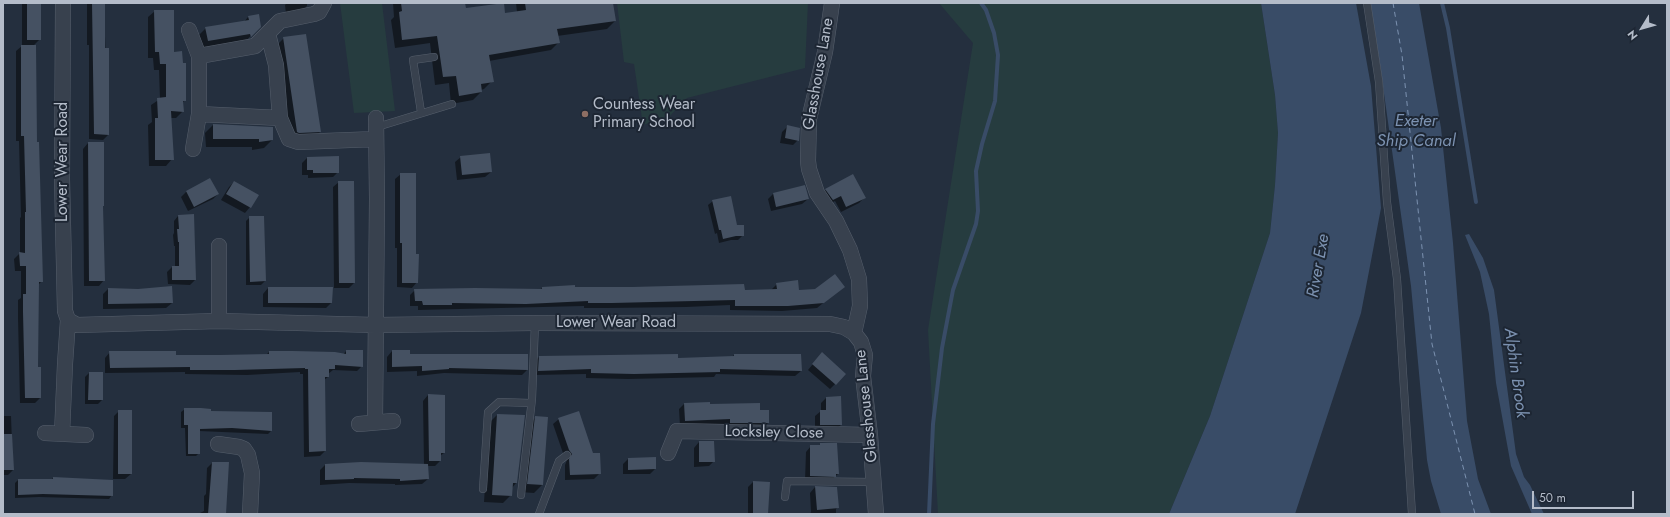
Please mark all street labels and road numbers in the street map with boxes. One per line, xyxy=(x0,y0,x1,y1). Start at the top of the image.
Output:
street label: Glasshouse Lane xyxy=(800,17,838,131)
street label: Lower Wear Road xyxy=(53,102,73,222)
street label: Lower Wear Road xyxy=(556,313,676,333)
street label: Glasshouse Lane xyxy=(852,349,882,463)
street label: Locksley Close xyxy=(725,423,823,443)

